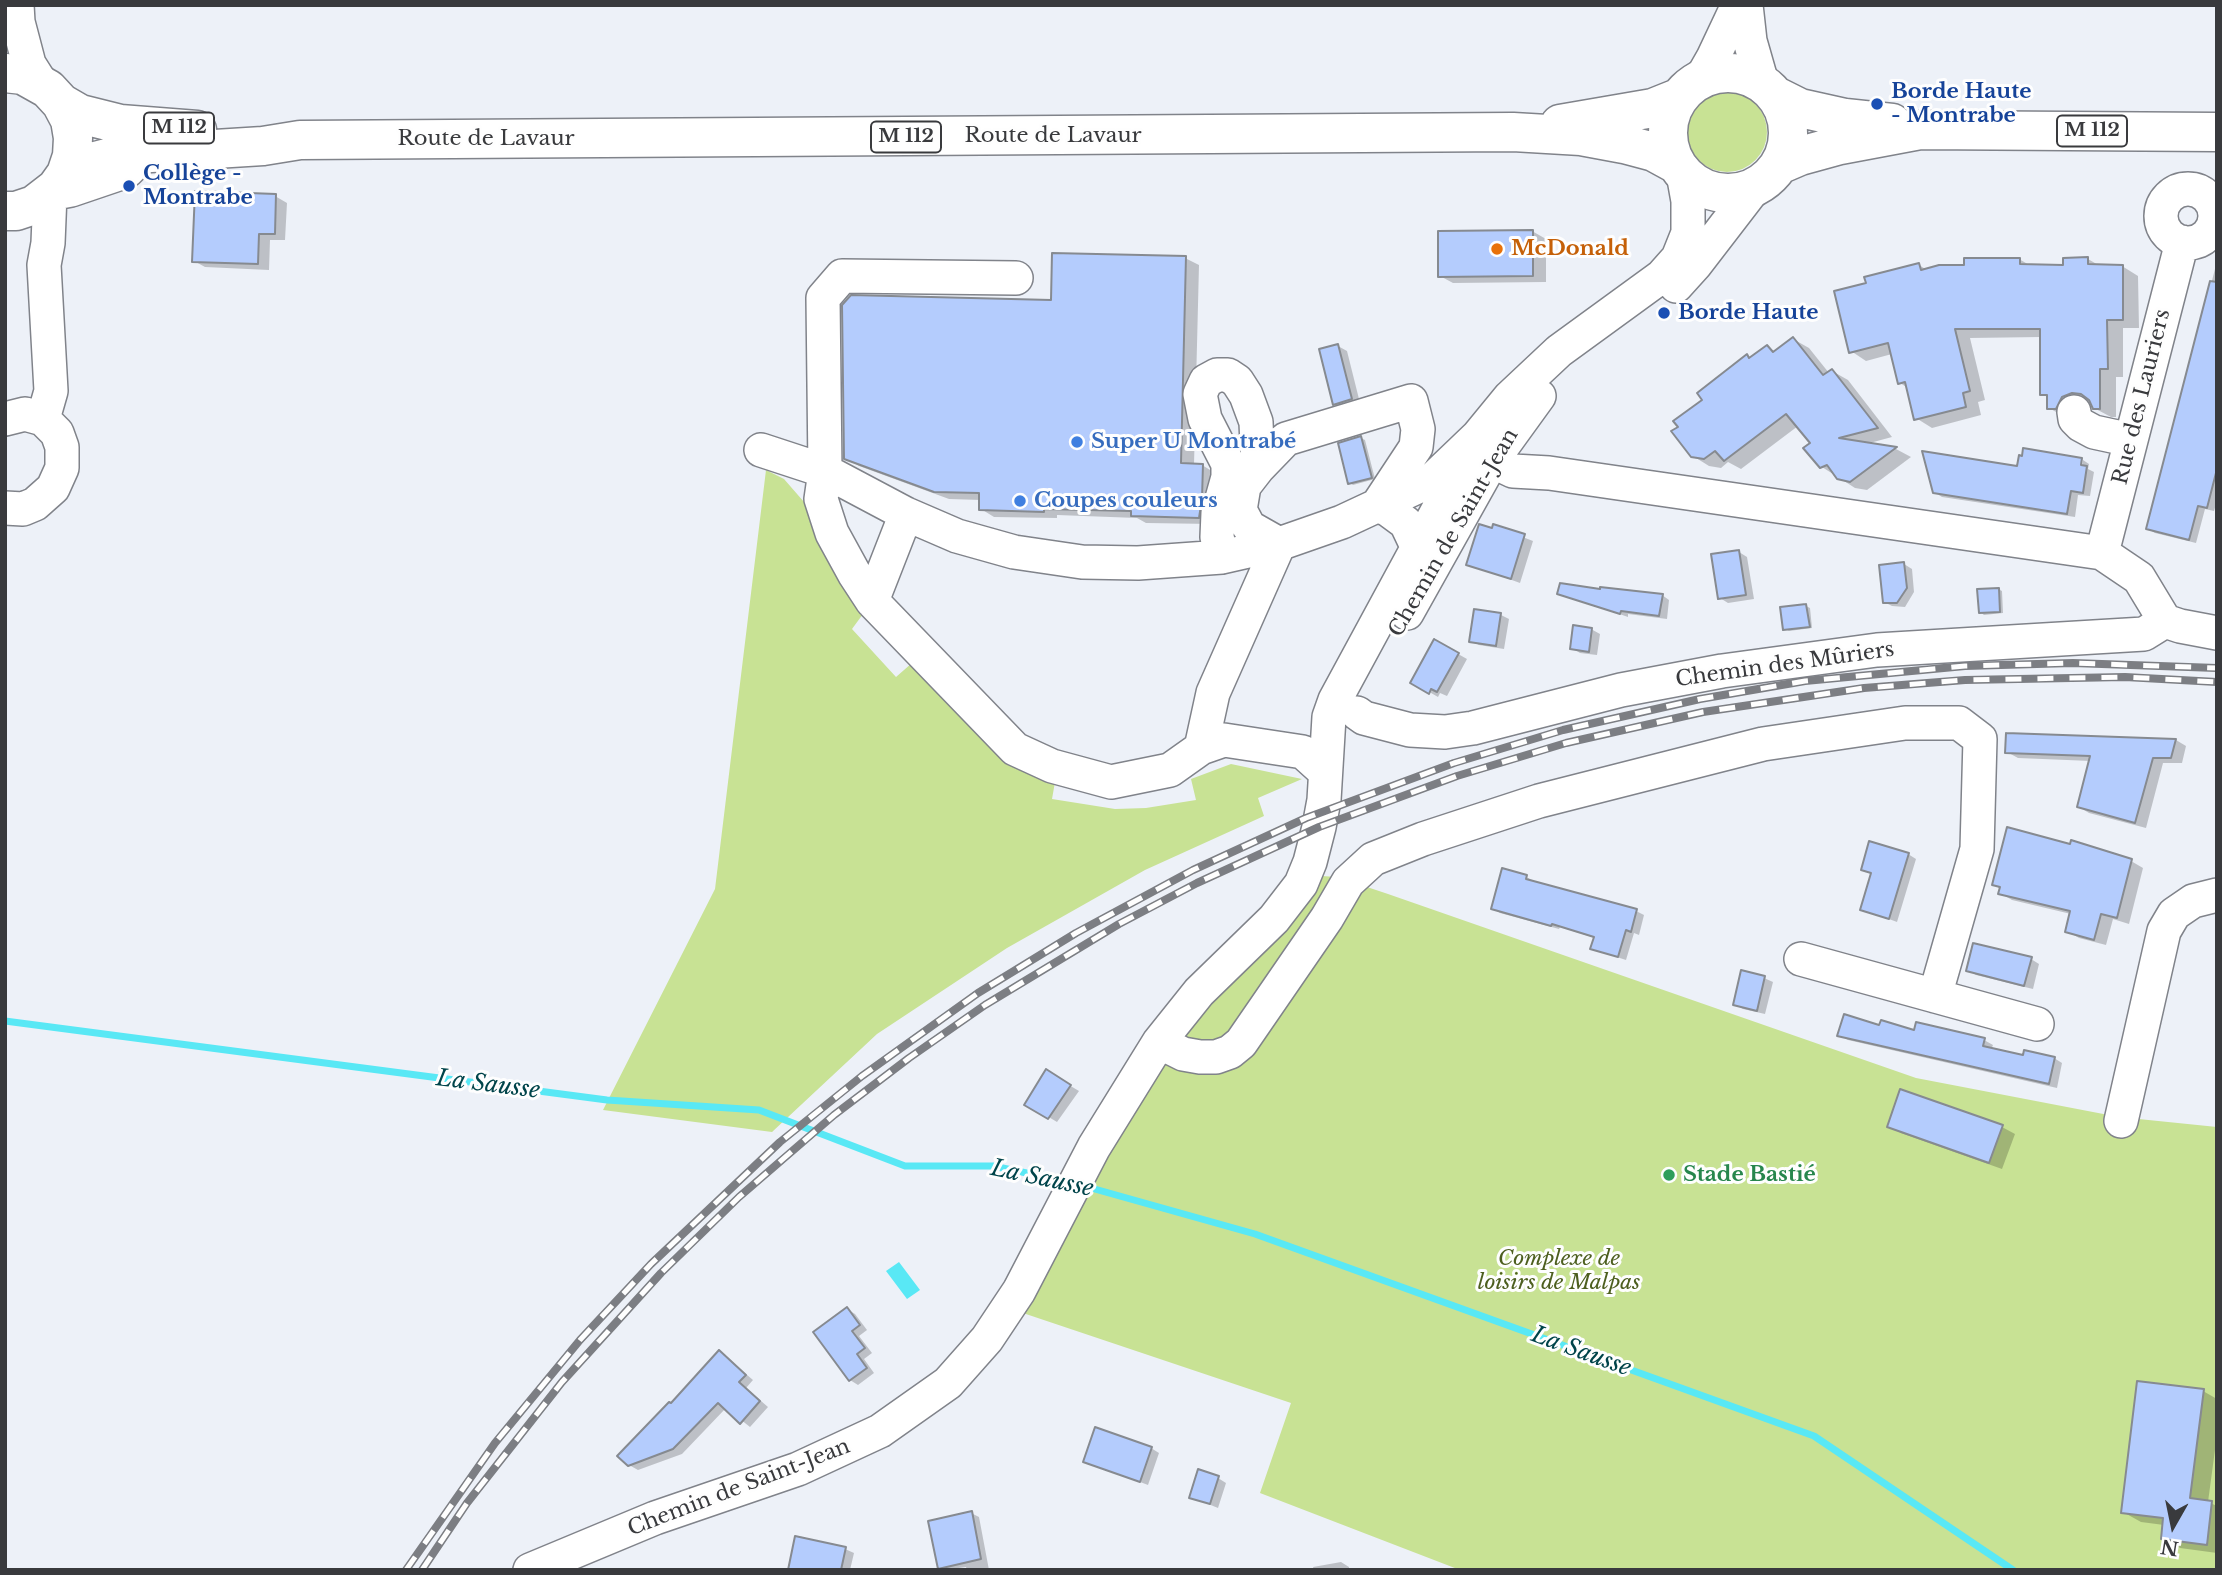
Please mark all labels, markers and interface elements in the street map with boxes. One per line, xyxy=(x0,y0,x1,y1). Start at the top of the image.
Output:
place label: Borde Haute - Montrabe xyxy=(1891,79,2031,129)
marker: Borde Haute - Montrabe xyxy=(1869,96,1885,112)
road number: M 112 xyxy=(144,112,214,144)
road number: M 112 xyxy=(2057,116,2127,146)
road number: M 112 xyxy=(871,122,941,153)
street label: Route de Lavaur xyxy=(964,123,1142,149)
street label: Route de Lavaur xyxy=(397,126,575,152)
place label: Collège - Montrabe xyxy=(143,161,253,211)
marker: Collège - Montrabe xyxy=(121,178,137,194)
place label: McDonald xyxy=(1511,236,1629,262)
marker: McDonald xyxy=(1489,241,1505,257)
place label: Borde Haute xyxy=(1678,300,1818,326)
marker: Borde Haute xyxy=(1656,305,1672,321)
street label: Rue des Lauriers xyxy=(2108,307,2176,487)
street label: Chemin de Saint-Jean xyxy=(1384,424,1524,642)
place label: Super U Montrabé xyxy=(1091,429,1296,455)
marker: Super U Montrabé xyxy=(1069,434,1085,450)
place label: Coupes couleurs xyxy=(1034,488,1218,514)
marker: Coupes couleurs xyxy=(1012,493,1028,509)
street label: Chemin des Mûriers xyxy=(1674,637,1896,693)
water label: La Sausse xyxy=(435,1065,541,1105)
water label: La Sausse xyxy=(988,1155,1096,1203)
place label: Stade Bastié xyxy=(1683,1162,1816,1188)
marker: Stade Bastié xyxy=(1661,1167,1677,1183)
park label: Complexe de loisirs de Malpas xyxy=(1478,1246,1640,1296)
water label: La Sausse xyxy=(1527,1321,1635,1383)
street label: Chemin de Saint-Jean xyxy=(624,1434,854,1542)
north arrow xyxy=(2138,1491,2208,1561)
text: N xyxy=(2159,1534,2180,1560)

